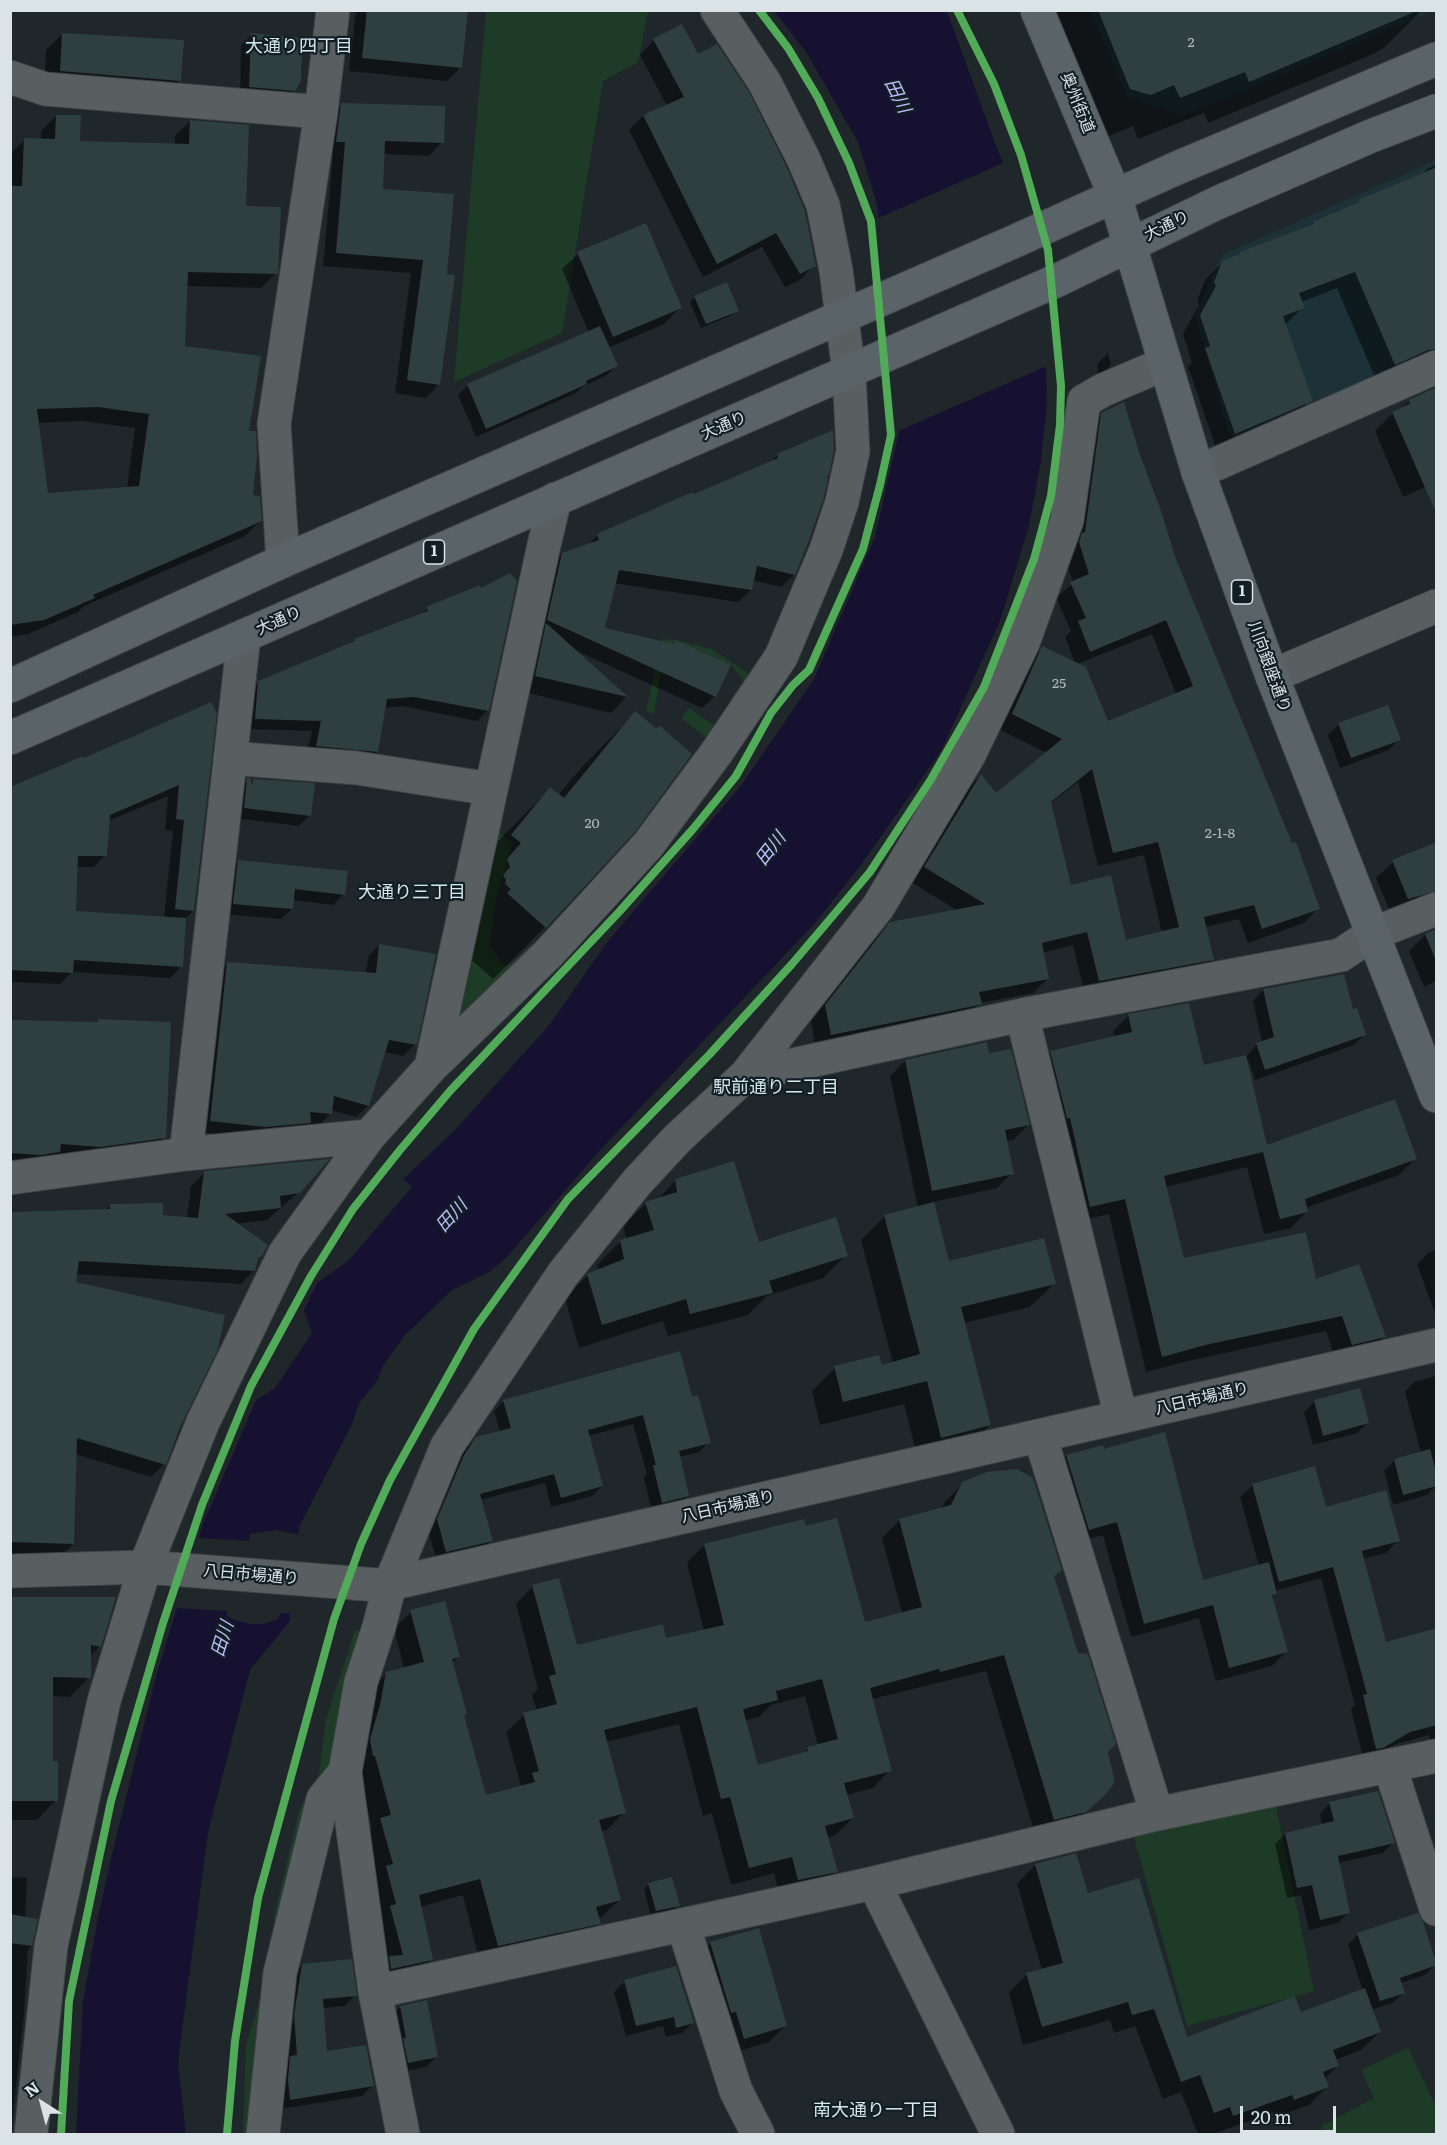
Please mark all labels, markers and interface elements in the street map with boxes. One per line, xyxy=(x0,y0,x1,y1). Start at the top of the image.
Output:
house number: 2 xyxy=(1187,35,1195,51)
district label: 大通り四丁目 xyxy=(245,36,353,58)
street label: 奥州街道 xyxy=(1056,70,1098,136)
water label: 田川 xyxy=(879,75,915,117)
street label: 大通り xyxy=(1141,207,1193,245)
street label: 大通り xyxy=(698,408,750,444)
road number: 1 xyxy=(424,540,444,564)
road number: 1 xyxy=(1232,580,1252,604)
street label: 大通り xyxy=(253,602,305,640)
street label: 川向銀座通り xyxy=(1244,619,1294,715)
house number: 25 xyxy=(1052,676,1066,692)
house number: 20 xyxy=(584,816,600,832)
house number: 2-1-8 xyxy=(1205,826,1235,842)
water label: 田川 xyxy=(751,828,791,870)
district label: 大通り三丁目 xyxy=(358,882,466,904)
district label: 駅前通り二丁目 xyxy=(713,1077,839,1099)
water label: 田川 xyxy=(432,1195,472,1237)
street label: 八日市場通り xyxy=(1153,1379,1251,1419)
street label: 八日市場通り xyxy=(679,1487,777,1527)
street label: 八日市場通り xyxy=(202,1561,300,1589)
water label: 田川 xyxy=(207,1619,239,1659)
north arrow xyxy=(12,2073,72,2133)
text: N xyxy=(19,2075,44,2102)
scale bar xyxy=(1243,2094,1339,2132)
district label: 南大通り一丁目 xyxy=(813,2100,939,2122)
text: 20 m xyxy=(1251,2103,1292,2130)

